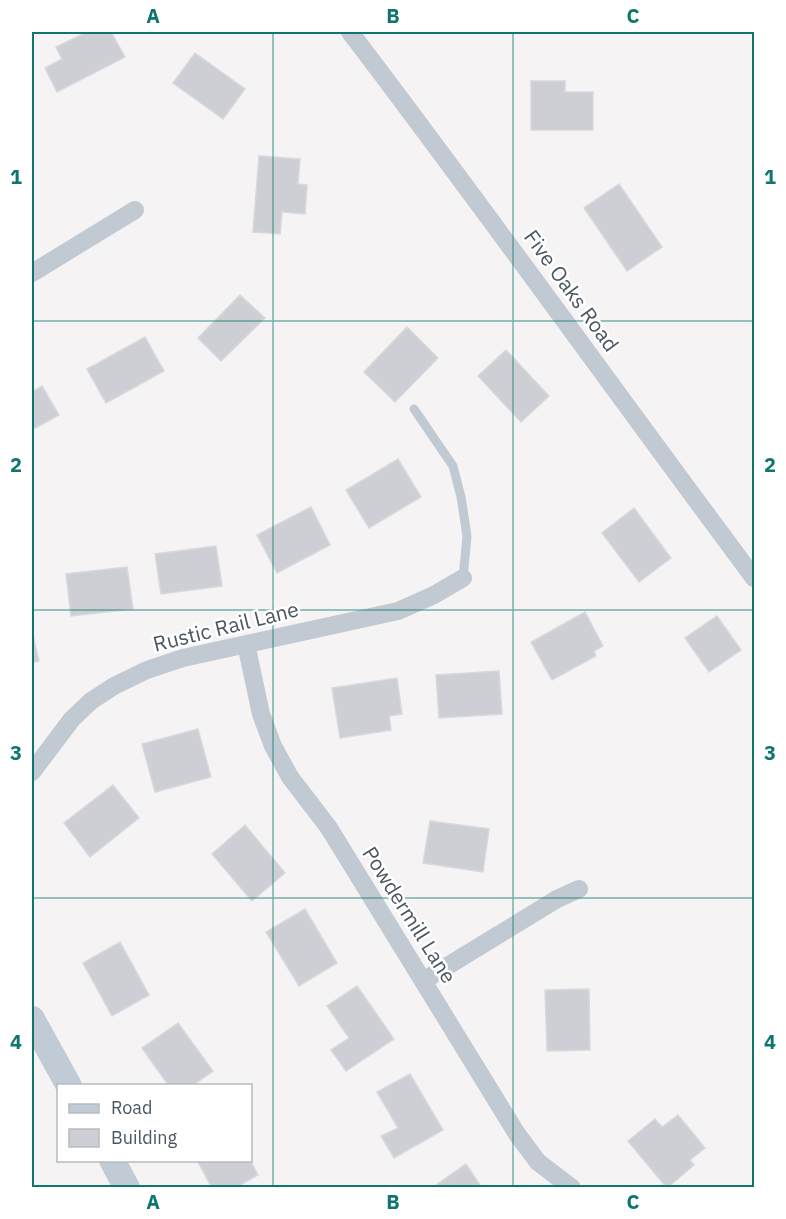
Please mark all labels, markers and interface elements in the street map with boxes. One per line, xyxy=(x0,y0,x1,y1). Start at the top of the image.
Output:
text: A xyxy=(146,2,160,29)
text: B xyxy=(386,2,400,29)
text: C xyxy=(626,2,640,29)
text: 1 xyxy=(10,163,22,190)
text: 1 xyxy=(764,163,776,190)
street label: Five Oaks Road xyxy=(518,224,625,357)
text: 2 xyxy=(10,451,22,478)
text: 2 xyxy=(764,451,776,478)
street label: Rustic Rail Lane xyxy=(150,594,301,658)
text: 3 xyxy=(10,739,22,766)
text: 3 xyxy=(764,739,776,766)
street label: Powdermill Lane xyxy=(357,841,463,988)
text: 4 xyxy=(10,1028,22,1055)
text: 4 xyxy=(764,1028,776,1055)
legend xyxy=(57,1084,252,1162)
text: Road xyxy=(111,1096,152,1119)
text: Building xyxy=(111,1126,178,1149)
text: A xyxy=(146,1188,160,1215)
text: B xyxy=(386,1188,400,1215)
text: C xyxy=(626,1188,640,1215)

